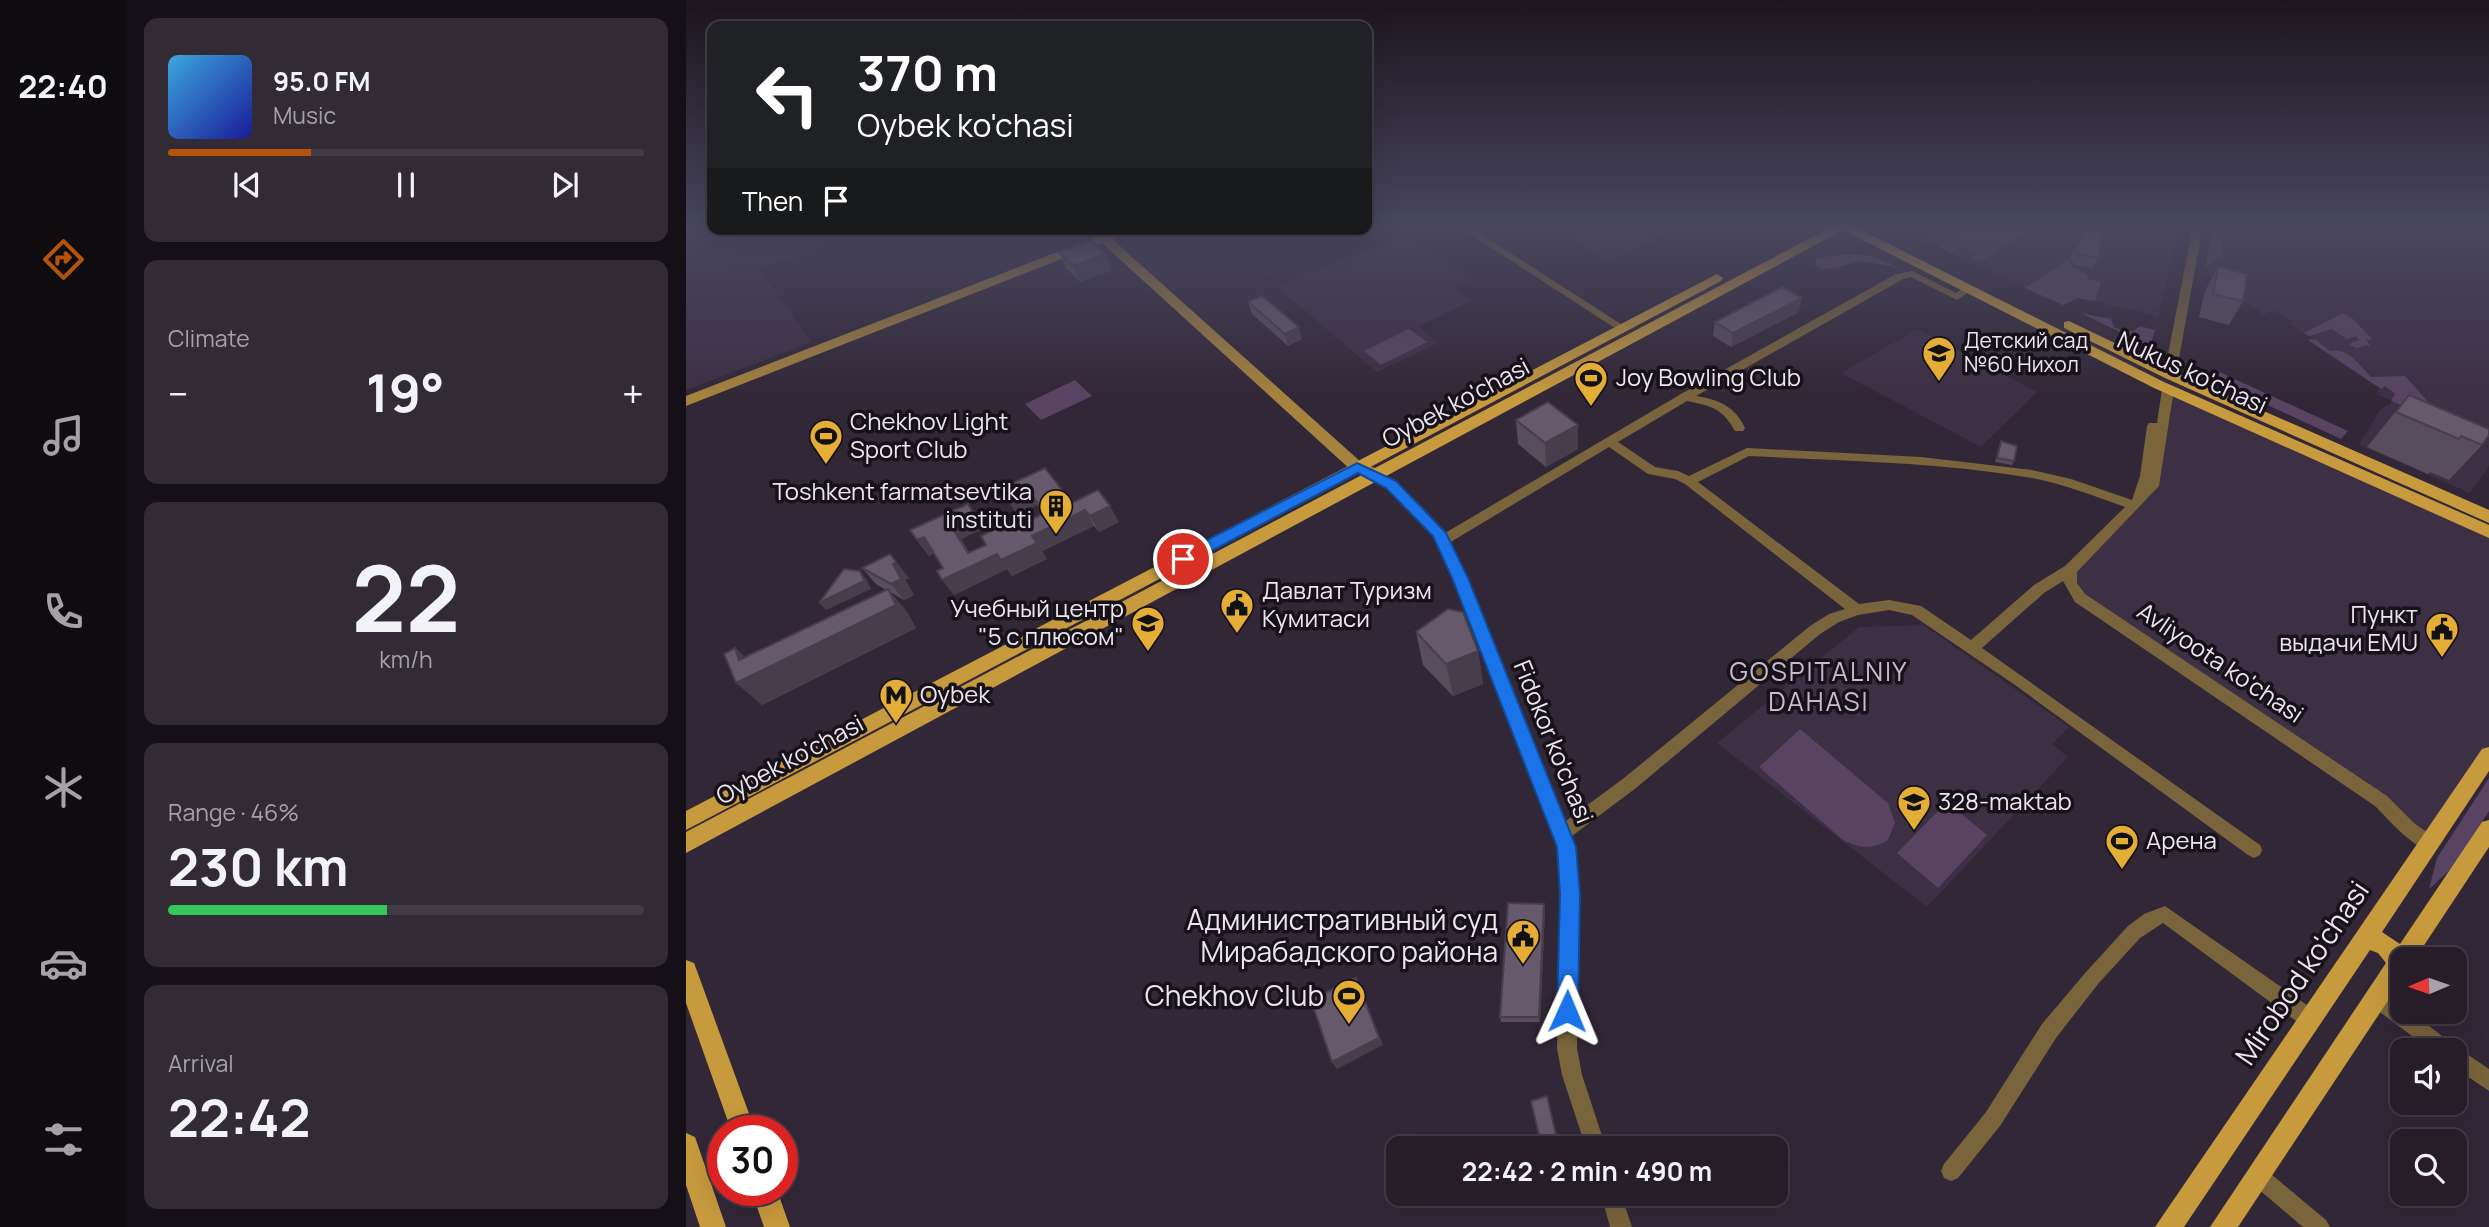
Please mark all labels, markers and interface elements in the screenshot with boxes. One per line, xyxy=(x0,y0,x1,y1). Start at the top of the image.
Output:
text: 370 m xyxy=(857,39,998,106)
icon: left xyxy=(742,49,833,140)
text: 95.0 FM xyxy=(273,63,370,99)
text: 22:40 xyxy=(18,64,108,108)
text: Music xyxy=(273,99,336,131)
text: Oybek ko'chasi xyxy=(857,103,1074,147)
icon: previous xyxy=(228,166,266,204)
icon: pause xyxy=(387,166,425,204)
icon: next xyxy=(546,166,584,204)
icon: arrive xyxy=(817,182,855,220)
text: Then xyxy=(742,183,803,219)
icon: directions xyxy=(39,235,88,284)
text: Climate xyxy=(168,322,250,354)
street label: Nukus ko'chasi xyxy=(2112,322,2273,421)
place label: Детский сад №60 Нихол xyxy=(1964,326,2088,378)
school or university icon: Детский сад №60 Нихол xyxy=(1920,334,1958,383)
street label: Oybek ko'chasi xyxy=(1376,349,1535,454)
text: 19° xyxy=(366,357,445,428)
sports icon: Joy Bowling Club xyxy=(1572,359,1610,408)
place label: Joy Bowling Club xyxy=(1616,360,1801,393)
text: − xyxy=(168,367,189,419)
text: + xyxy=(622,367,644,419)
place label: Chekhov Light Sport Club xyxy=(850,404,1008,465)
icon: music xyxy=(39,411,88,460)
sports icon: Chekhov Light Sport Club xyxy=(807,417,845,466)
place label: Toshkent farmatsevtika instituti xyxy=(772,474,1032,535)
building icon: Toshkent farmatsevtika instituti xyxy=(1037,487,1075,536)
pin xyxy=(1153,529,1213,589)
text: 22 xyxy=(352,535,460,659)
icon: arrive xyxy=(1164,540,1202,578)
place label: Давлат Туризм Кумитаси xyxy=(1262,573,1432,634)
public building icon: Давлат Туризм Кумитаси xyxy=(1218,586,1256,635)
icon: phone xyxy=(39,587,88,636)
place label: Учебный центр "5 с плюсом" xyxy=(950,591,1124,652)
street label: Avliyoota ko'chasi xyxy=(2131,594,2310,730)
place label: Пункт выдачи EMU xyxy=(2279,597,2418,658)
school or university icon: Учебный центр "5 с плюсом" xyxy=(1129,604,1167,653)
public building icon: Пункт выдачи EMU xyxy=(2423,610,2461,659)
text: km/h xyxy=(379,643,433,675)
district label: GOSPITALNIY DAHASI xyxy=(1730,653,1908,719)
street label: Fidokor ko'chasi xyxy=(1507,655,1602,828)
metro station icon: Oybek xyxy=(877,676,915,725)
place label: Oybek xyxy=(920,677,991,710)
street label: Oybek ko'chasi xyxy=(710,706,869,811)
icon: climate xyxy=(39,763,88,812)
school or university icon: 328-maktab xyxy=(1895,783,1933,832)
place label: 328-maktab xyxy=(1938,784,2072,817)
text: Range · 46% xyxy=(168,796,299,828)
sports icon: Арена xyxy=(2103,822,2141,871)
place label: Арена xyxy=(2146,823,2217,856)
text: 230 km xyxy=(168,831,349,902)
street label: Mirobod ko'chasi xyxy=(2226,873,2377,1072)
place label: Административный суд Мирабадского района xyxy=(1186,900,1498,970)
public building icon: Административный суд Мирабадского района xyxy=(1504,917,1542,966)
icon: car xyxy=(39,939,88,988)
north arrow xyxy=(2390,947,2468,1024)
map controls xyxy=(2390,947,2467,1206)
position arrow xyxy=(1530,974,1604,1048)
place label: Chekhov Club xyxy=(1145,976,1324,1014)
sports icon: Chekhov Club xyxy=(1330,977,1368,1026)
button: sound xyxy=(2390,1038,2467,1115)
text: Arrival xyxy=(168,1047,234,1079)
text: 22:42 xyxy=(168,1082,310,1153)
icon: filters xyxy=(39,1115,88,1164)
speed limit sign: 30 xyxy=(707,1115,798,1206)
button: search xyxy=(2390,1129,2467,1206)
text: 22:42 · 2 min · 490 m xyxy=(1462,1153,1712,1189)

